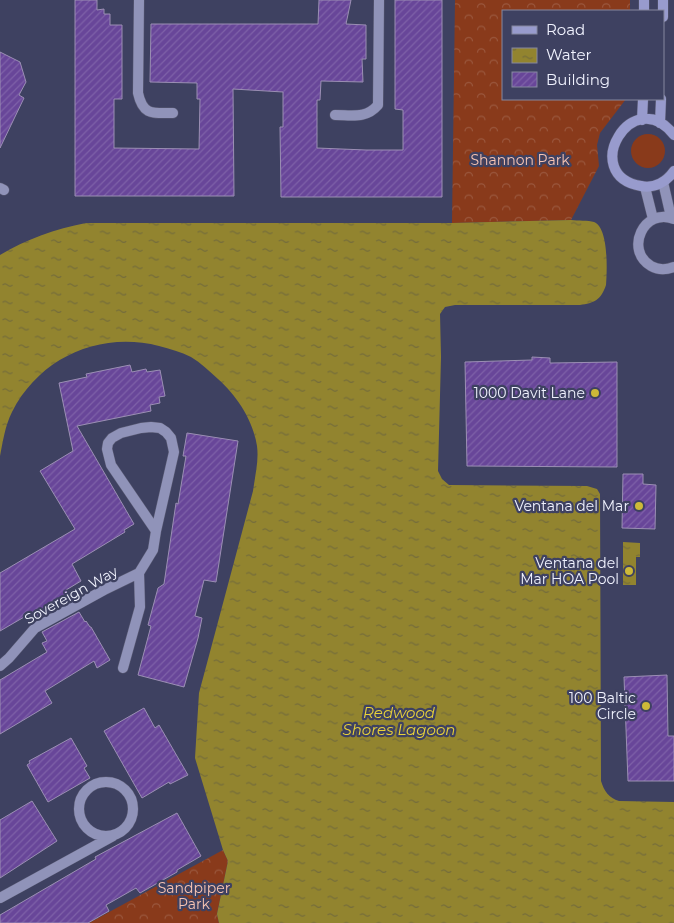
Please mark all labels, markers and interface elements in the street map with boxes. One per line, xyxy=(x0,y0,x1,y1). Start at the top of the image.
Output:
legend xyxy=(502,10,664,100)
text: Road xyxy=(546,20,585,39)
text: Water xyxy=(546,45,592,64)
text: Building xyxy=(546,70,610,89)
park label: Shannon Park xyxy=(470,151,570,169)
place label: 1000 Davit Lane xyxy=(474,384,585,402)
marker: 1000 Davit Lane xyxy=(589,387,601,399)
place label: Ventana del Mar xyxy=(514,497,629,515)
marker: Ventana del Mar xyxy=(633,500,645,512)
place label: Ventana del Mar HOA Pool xyxy=(520,554,619,588)
street label: Sovereign Way xyxy=(21,562,121,628)
marker: Ventana del Mar HOA Pool xyxy=(623,565,635,577)
place label: 100 Baltic Circle xyxy=(569,689,636,723)
marker: 100 Baltic Circle xyxy=(640,700,652,712)
water label: Redwood Shores Lagoon xyxy=(342,703,456,739)
park label: Sandpiper Park xyxy=(158,879,231,913)

